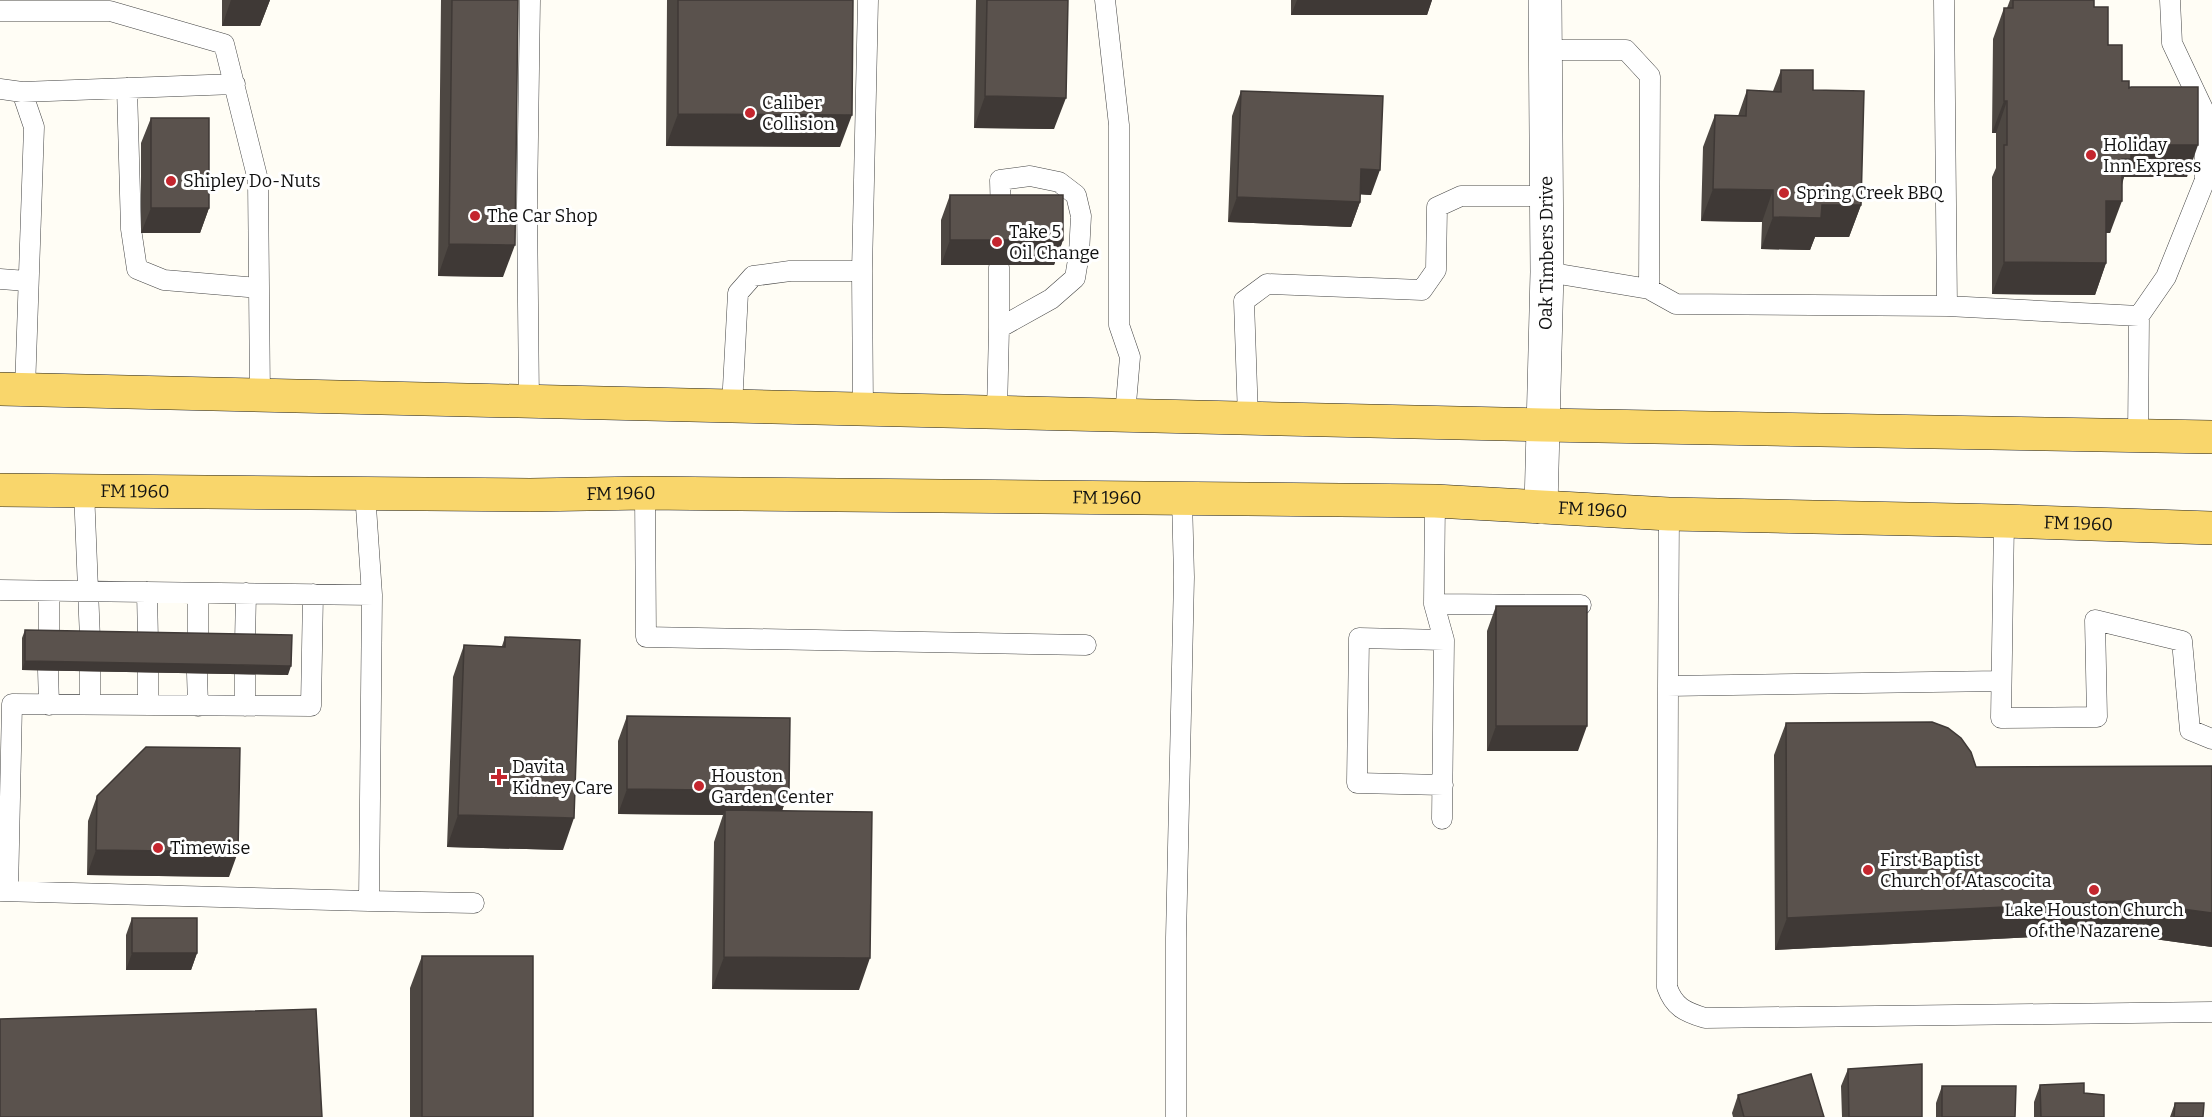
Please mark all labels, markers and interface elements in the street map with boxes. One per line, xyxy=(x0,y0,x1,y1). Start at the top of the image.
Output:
place label: Caliber Collision xyxy=(762,92,836,135)
marker: Caliber Collision xyxy=(743,106,757,120)
place label: Holiday Inn Express xyxy=(2103,134,2201,177)
marker: Holiday Inn Express xyxy=(2084,148,2098,162)
place label: Shipley Do-Nuts xyxy=(183,170,321,192)
marker: Shipley Do-Nuts xyxy=(164,174,178,188)
street label: Oak Timbers Drive xyxy=(1535,176,1558,330)
place label: Spring Creek BBQ xyxy=(1796,182,1945,204)
marker: Spring Creek BBQ xyxy=(1777,186,1791,200)
place label: The Car Shop xyxy=(487,205,598,227)
marker: The Car Shop xyxy=(468,209,482,223)
place label: Take 5 Oil Change xyxy=(1009,221,1099,264)
marker: Take 5 Oil Change xyxy=(990,235,1004,249)
street label: FM 1960 xyxy=(100,480,170,503)
street label: FM 1960 xyxy=(586,482,656,505)
street label: FM 1960 xyxy=(1072,486,1142,509)
street label: FM 1960 xyxy=(1557,497,1628,523)
street label: FM 1960 xyxy=(2043,511,2113,536)
place label: Davita Kidney Care xyxy=(512,756,613,799)
place label: Houston Garden Center xyxy=(711,765,833,808)
marker: Davita Kidney Care xyxy=(490,768,508,786)
marker: Houston Garden Center xyxy=(692,779,706,793)
place label: Timewise xyxy=(170,837,250,859)
marker: Timewise xyxy=(151,841,165,855)
place label: First Baptist Church of Atascocita xyxy=(1880,849,2052,892)
marker: First Baptist Church of Atascocita xyxy=(1861,863,1875,877)
marker: Lake Houston Church of the Nazarene xyxy=(2087,883,2101,897)
place label: Lake Houston Church of the Nazarene xyxy=(2004,899,2184,942)

